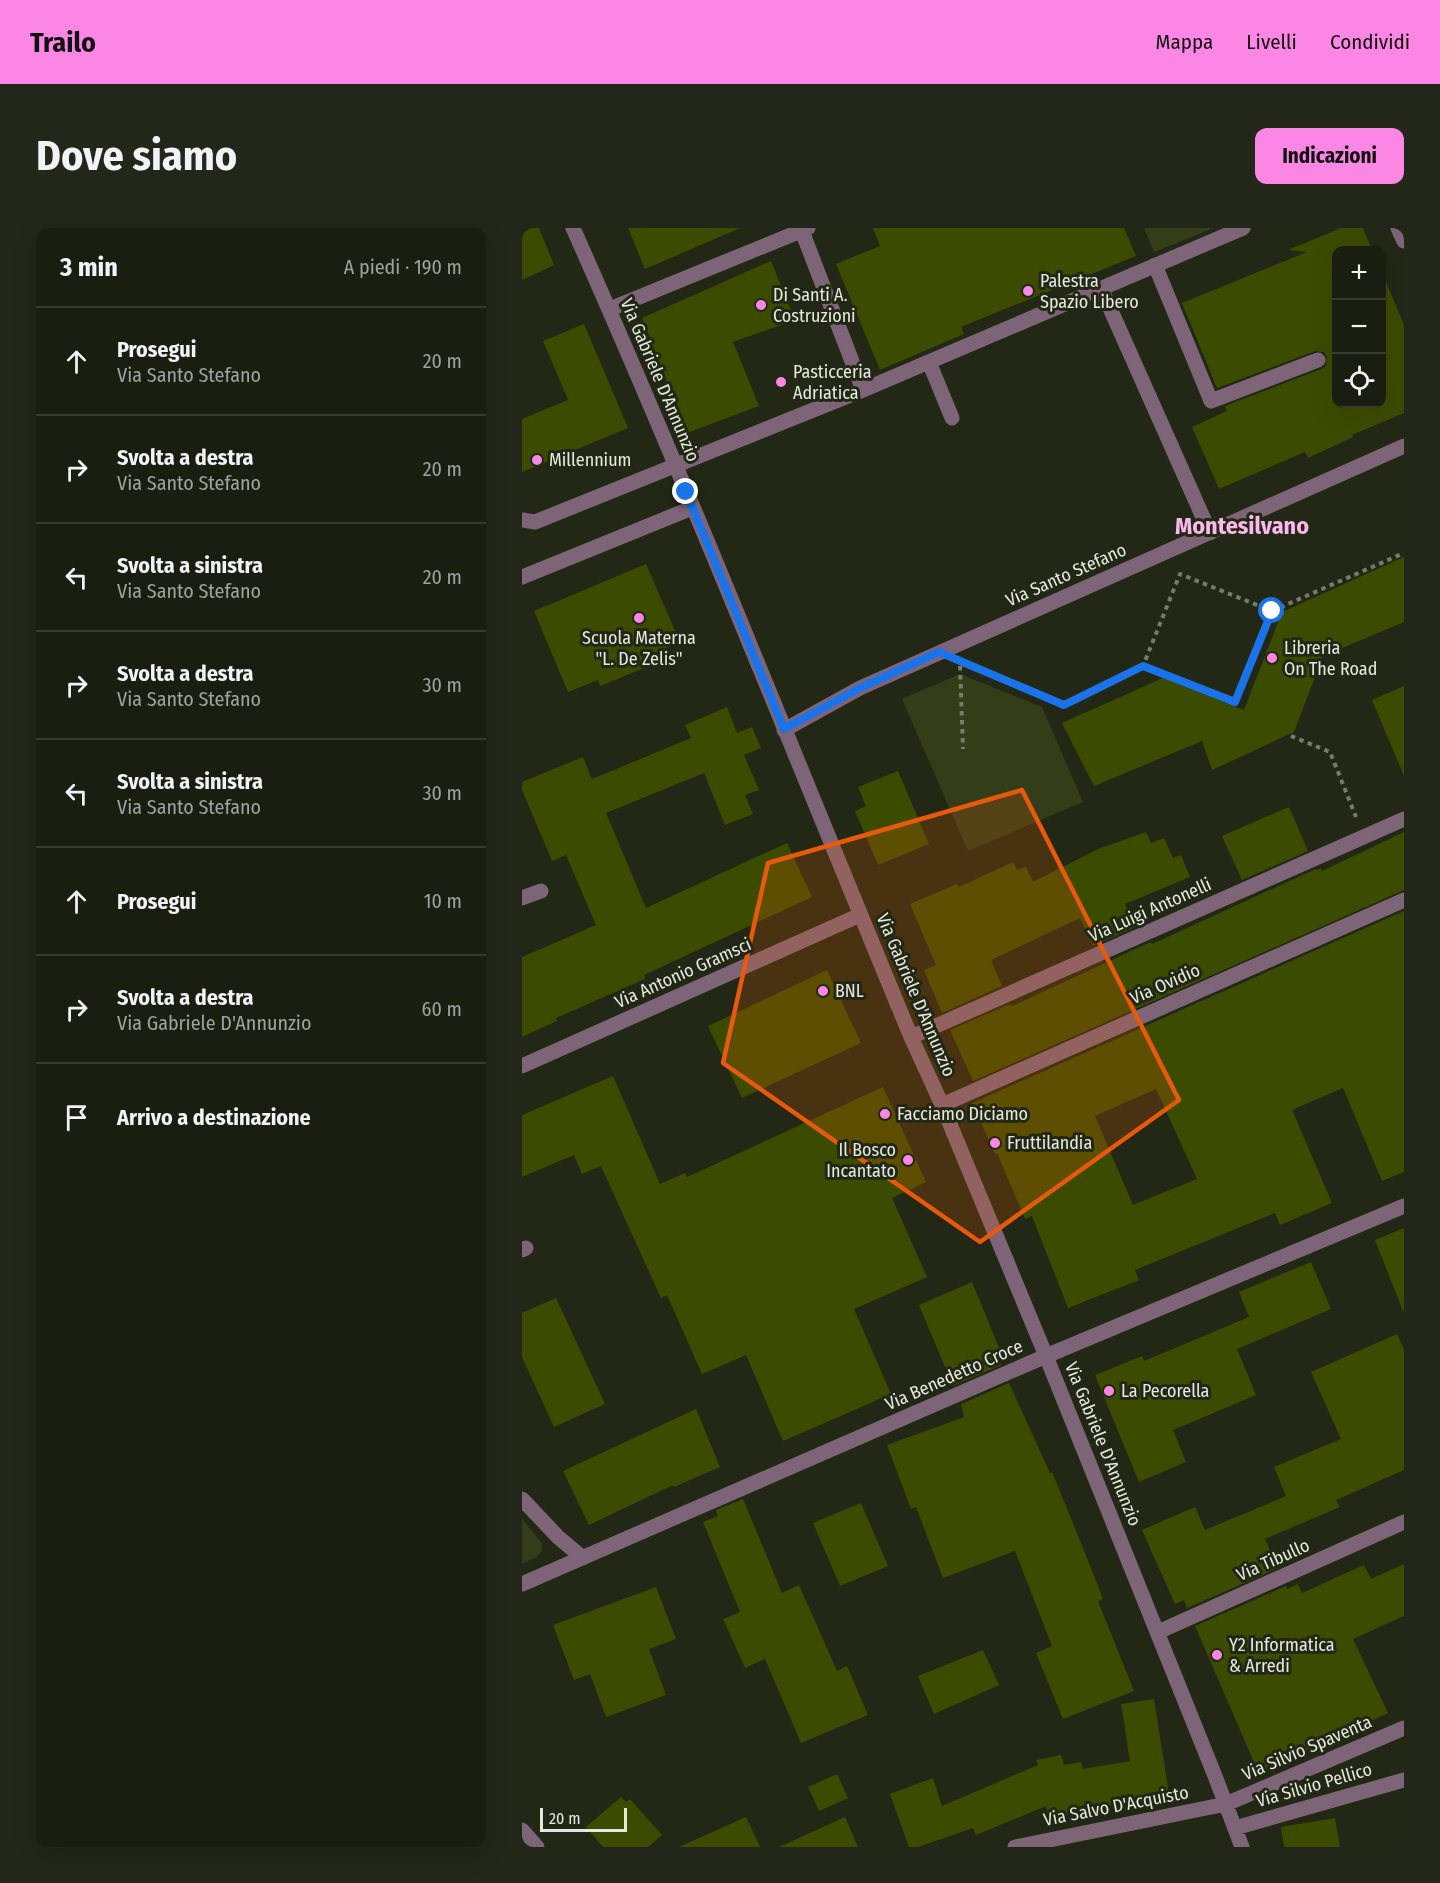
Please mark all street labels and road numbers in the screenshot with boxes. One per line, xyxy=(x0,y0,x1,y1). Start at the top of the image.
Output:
street label: Via Gabriele D'Annunzio xyxy=(616,295,704,465)
street label: Via Santo Stefano xyxy=(1002,539,1130,611)
street label: Via Luigi Antonelli xyxy=(1085,873,1215,947)
street label: Via Gabriele D'Annunzio xyxy=(872,910,960,1080)
street label: Via Antonio Gramsci xyxy=(611,933,755,1013)
street label: Via Ovidio xyxy=(1127,959,1203,1009)
street label: Via Benedetto Croce xyxy=(882,1335,1026,1415)
street label: Via Gabriele D'Annunzio xyxy=(1060,1359,1146,1529)
street label: Via Tibullo xyxy=(1233,1534,1313,1586)
street label: Via Silvio Spaventa xyxy=(1239,1711,1375,1785)
street label: Via Silvio Pellico xyxy=(1253,1758,1375,1812)
street label: Via Salvo D'Acquisto xyxy=(1042,1781,1190,1831)

